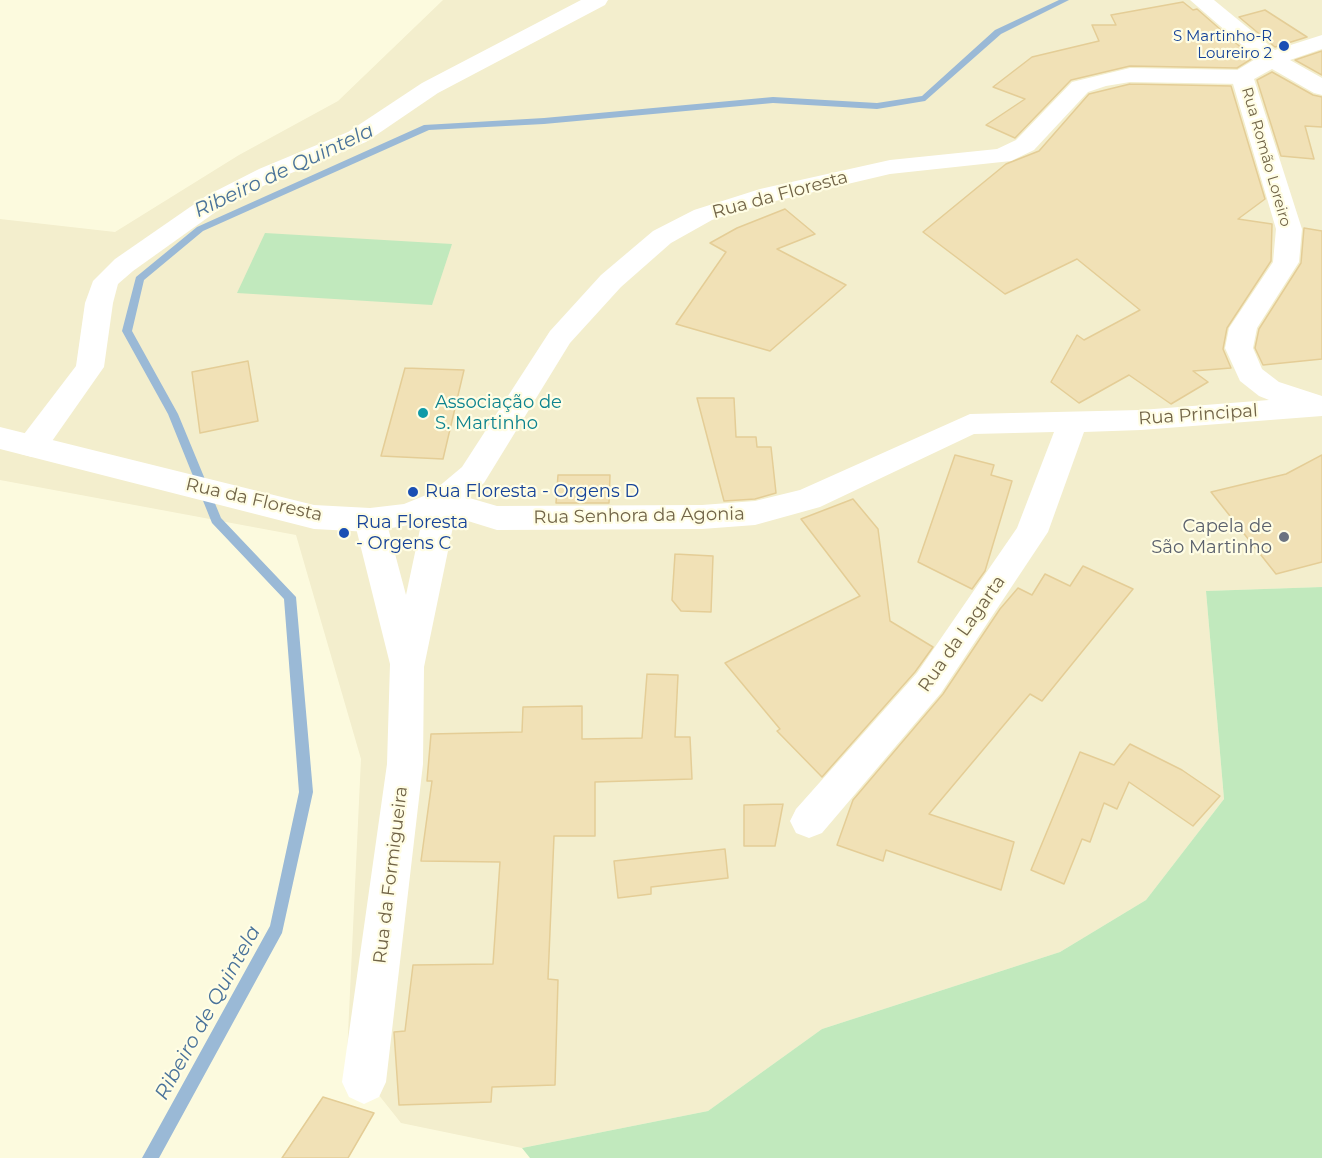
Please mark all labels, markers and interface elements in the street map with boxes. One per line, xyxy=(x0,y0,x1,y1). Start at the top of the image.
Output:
place label: S Martinho-R Loureiro 2 xyxy=(1173,28,1272,63)
marker: S Martinho-R Loureiro 2 xyxy=(1277,39,1291,53)
street label: Rua Romão Loreiro xyxy=(1237,85,1295,229)
water label: Ribeiro de Quintela xyxy=(190,119,378,223)
street label: Rua da Floresta xyxy=(710,166,850,224)
place label: Associação de S. Martinho xyxy=(435,392,562,434)
street label: Rua Principal xyxy=(1138,400,1258,430)
marker: Associação de S. Martinho xyxy=(416,406,430,420)
street label: Rua da Floresta xyxy=(184,474,324,526)
place label: Rua Floresta - Orgens D xyxy=(425,481,639,503)
marker: Rua Floresta - Orgens D xyxy=(406,485,420,499)
street label: Rua Senhora da Agonia xyxy=(533,503,745,529)
place label: Rua Floresta - Orgens C xyxy=(356,512,468,554)
place label: Capela de São Martinho xyxy=(1151,516,1272,558)
marker: Rua Floresta - Orgens C xyxy=(337,526,351,540)
marker: Capela de São Martinho xyxy=(1277,530,1291,544)
street label: Rua da Lagarta xyxy=(914,572,1010,696)
street label: Rua da Formigueira xyxy=(369,785,413,965)
water label: Ribeiro de Quintela xyxy=(150,922,266,1104)

